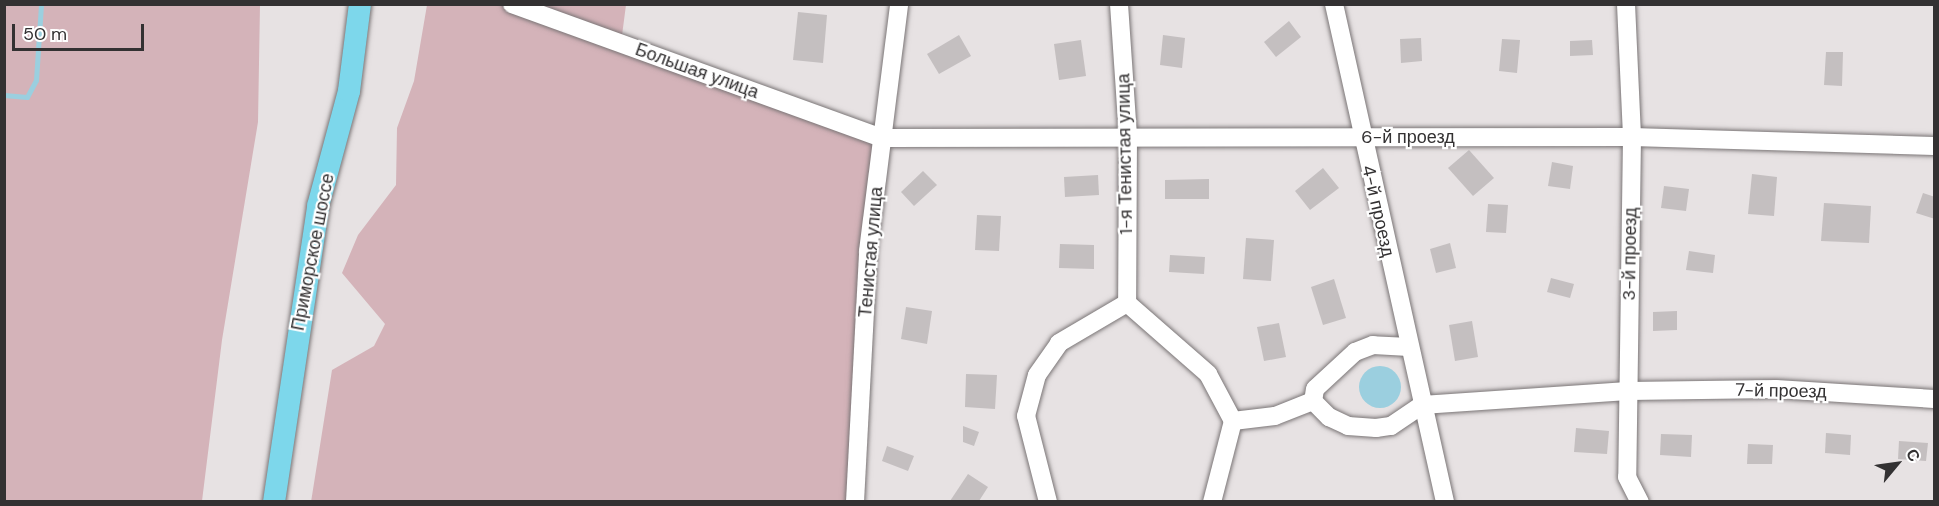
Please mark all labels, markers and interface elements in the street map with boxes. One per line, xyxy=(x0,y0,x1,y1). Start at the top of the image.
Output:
scale bar xyxy=(15,12,147,50)
text: 50 m xyxy=(23,22,67,46)
street label: Большая улица xyxy=(632,39,762,103)
street label: 1-я Тенистая улица xyxy=(1113,73,1137,235)
street label: 6-й проезд xyxy=(1361,126,1455,148)
street label: 4-й проезд xyxy=(1357,163,1399,259)
street label: Приморское шоссе xyxy=(287,172,339,332)
street label: Тенистая улица xyxy=(855,186,887,318)
street label: 3-й проезд xyxy=(1618,207,1642,301)
street label: 7-й проезд xyxy=(1735,379,1827,403)
north arrow xyxy=(1867,434,1927,494)
text: С xyxy=(1901,445,1925,465)

